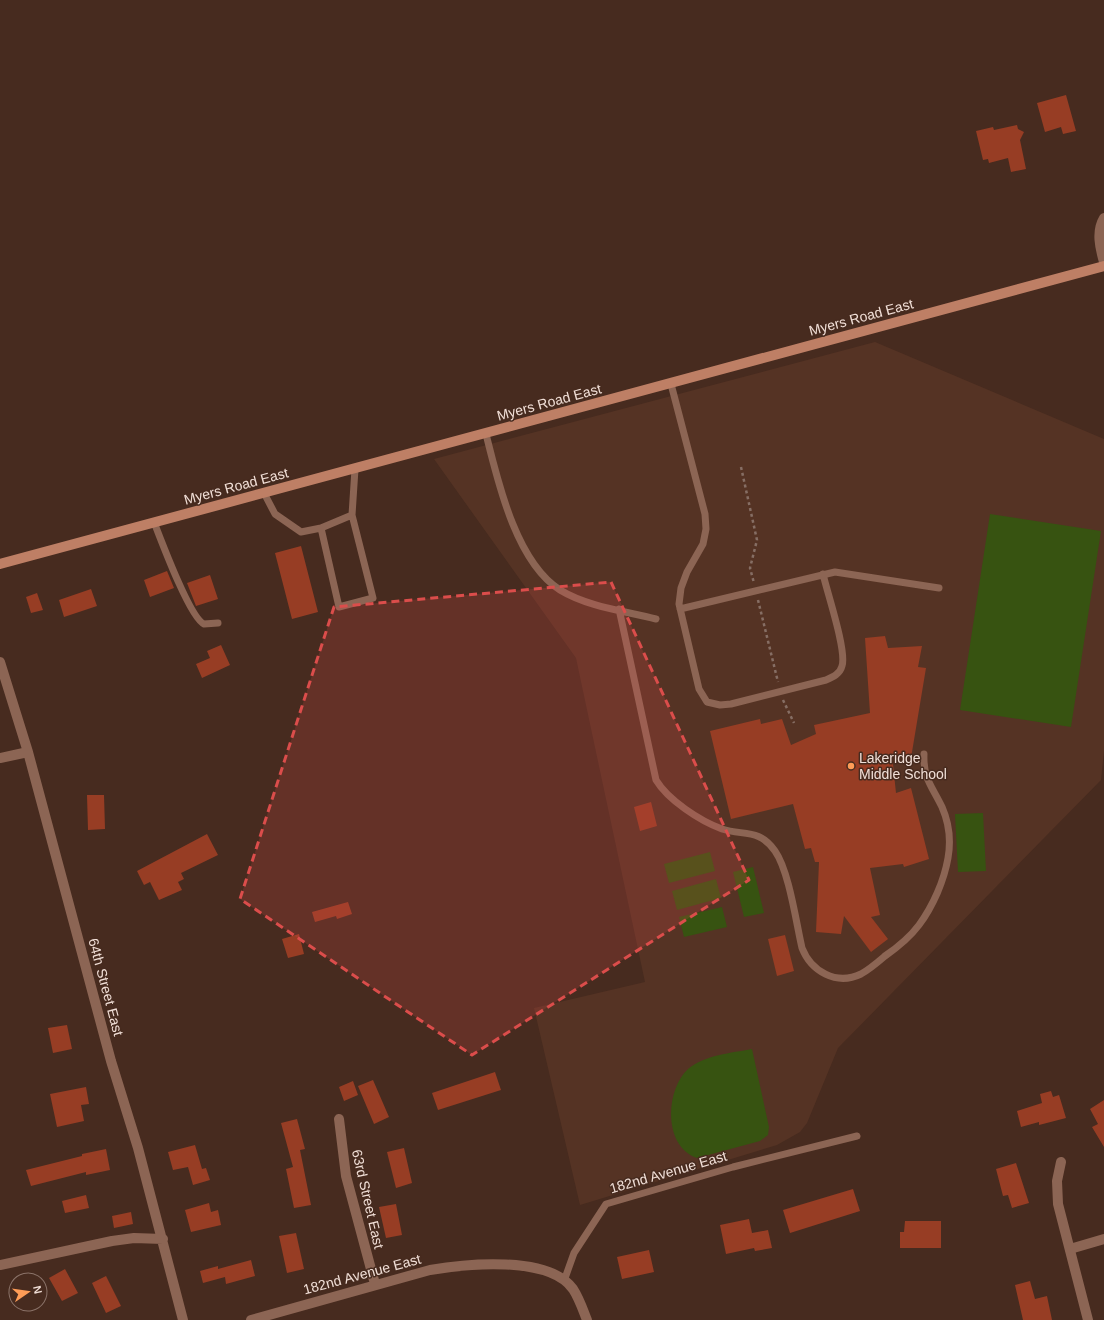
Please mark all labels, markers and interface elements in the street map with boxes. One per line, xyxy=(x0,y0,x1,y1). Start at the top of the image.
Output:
street label: Myers Road East xyxy=(807,295,915,339)
street label: Myers Road East xyxy=(495,380,603,424)
street label: Myers Road East xyxy=(182,464,290,508)
place label: Lakeridge Middle School xyxy=(859,750,947,782)
marker: Lakeridge Middle School xyxy=(846,761,856,771)
street label: 64th Street East xyxy=(85,936,127,1038)
street label: 63rd Street East xyxy=(349,1148,387,1250)
street label: 182nd Avenue East xyxy=(608,1148,729,1196)
street label: 182nd Avenue East xyxy=(301,1251,423,1297)
north arrow xyxy=(8,1272,48,1312)
text: N xyxy=(31,1285,44,1295)

